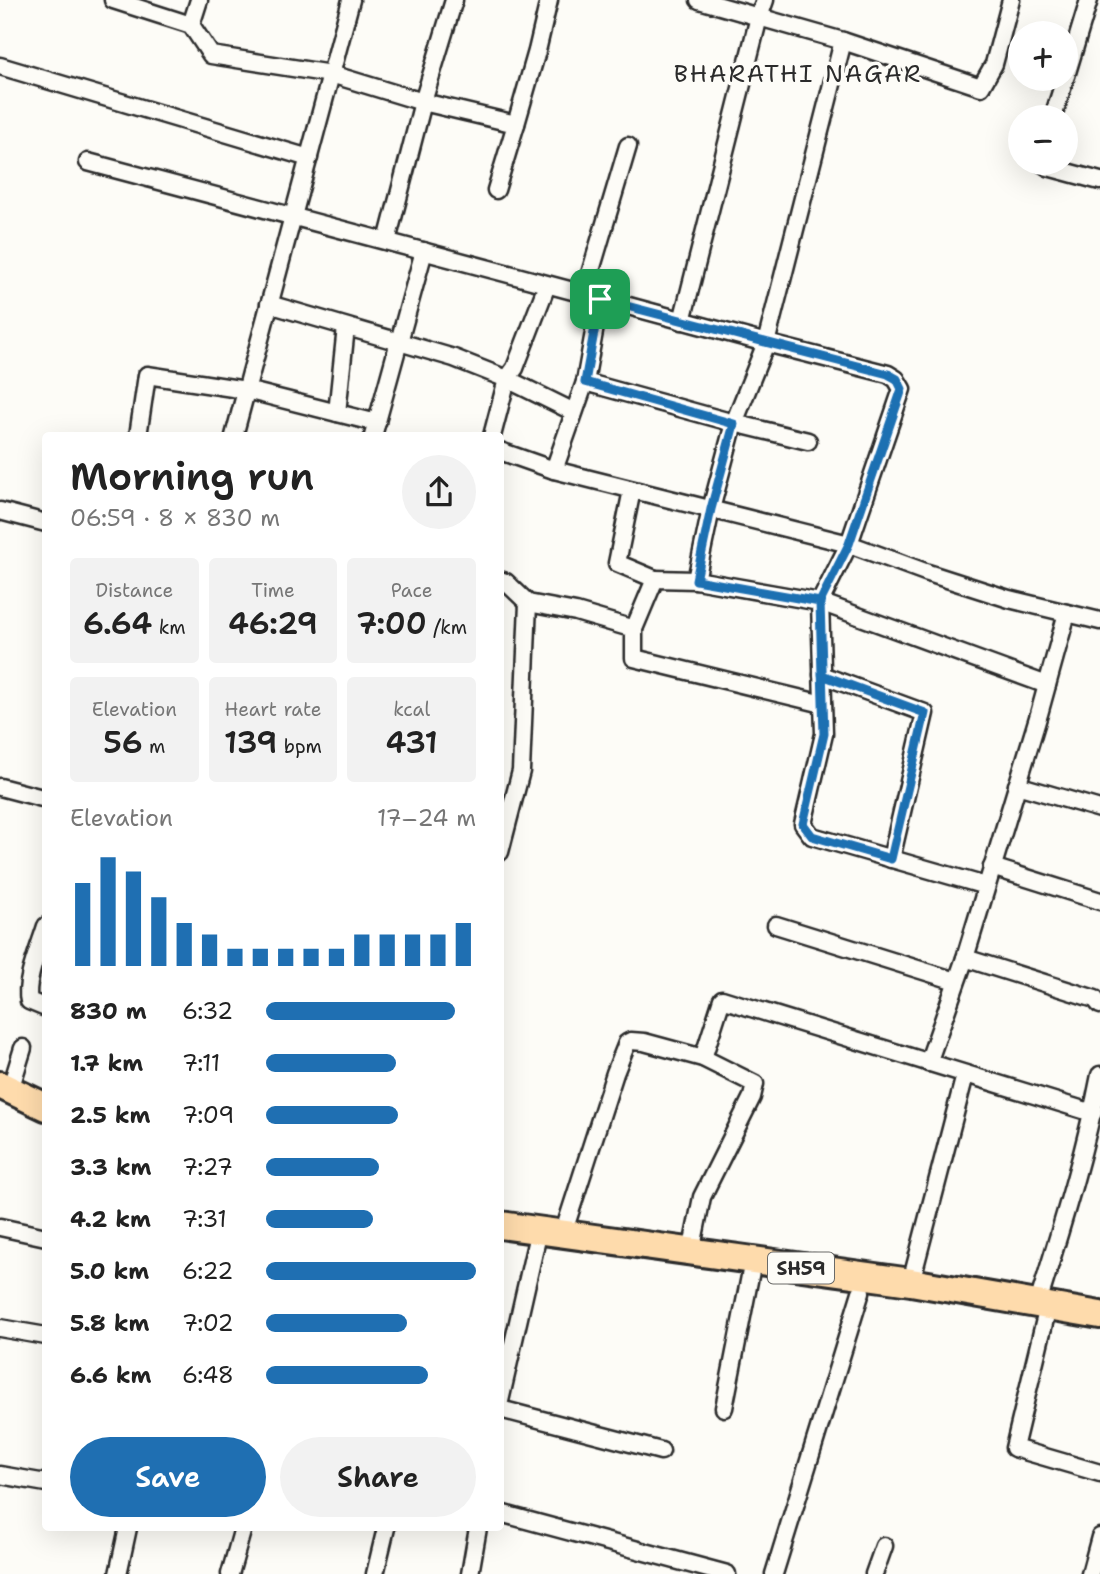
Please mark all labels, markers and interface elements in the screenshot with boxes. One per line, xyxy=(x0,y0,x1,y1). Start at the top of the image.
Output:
map controls xyxy=(1008,21,1078,175)
button: + xyxy=(1008,21,1078,91)
district label: BHARATHI NAGAR xyxy=(674,58,922,90)
button: − xyxy=(1008,105,1078,175)
pin xyxy=(570,269,630,329)
icon: arrive xyxy=(581,280,619,318)
text: Morning run xyxy=(70,451,314,502)
button: share xyxy=(402,455,476,529)
text: 06:59 · 8 × 830 m xyxy=(70,503,280,533)
text: Distance xyxy=(95,578,173,603)
text: Time xyxy=(251,578,295,603)
text: Pace xyxy=(391,578,433,603)
text: 6.64 xyxy=(83,603,152,644)
text: 46:29 xyxy=(228,603,318,644)
text: 7:00 xyxy=(356,603,427,644)
text: km xyxy=(152,615,186,640)
text: /km xyxy=(427,615,467,640)
text: Elevation xyxy=(92,697,177,722)
text: Heart rate xyxy=(225,697,321,722)
text: kcal xyxy=(393,697,430,722)
text: 56 xyxy=(103,722,143,763)
text: 139 xyxy=(224,722,277,763)
text: 431 xyxy=(386,722,438,763)
text: m xyxy=(143,734,166,759)
text: bpm xyxy=(277,734,322,759)
text: Elevation xyxy=(70,803,173,833)
text: 17–24 m xyxy=(377,803,476,833)
text: 830 m xyxy=(70,996,147,1026)
text: 6:32 xyxy=(182,996,233,1026)
text: 1.7 km xyxy=(70,1048,143,1078)
text: 7:11 xyxy=(182,1048,220,1078)
text: 2.5 km xyxy=(70,1100,151,1130)
text: 7:09 xyxy=(182,1100,234,1130)
text: 3.3 km xyxy=(70,1152,151,1182)
text: 7:27 xyxy=(182,1152,233,1182)
text: 4.2 km xyxy=(70,1204,151,1234)
text: 7:31 xyxy=(182,1204,227,1234)
road number: SH59 xyxy=(768,1252,834,1284)
text: 5.0 km xyxy=(70,1256,149,1286)
text: 6:22 xyxy=(182,1256,233,1286)
text: 5.8 km xyxy=(70,1308,149,1338)
text: 7:02 xyxy=(182,1308,234,1338)
text: 6.6 km xyxy=(70,1360,152,1390)
text: 6:48 xyxy=(182,1360,234,1390)
button: Save xyxy=(70,1437,266,1517)
button: Share xyxy=(280,1437,476,1517)

